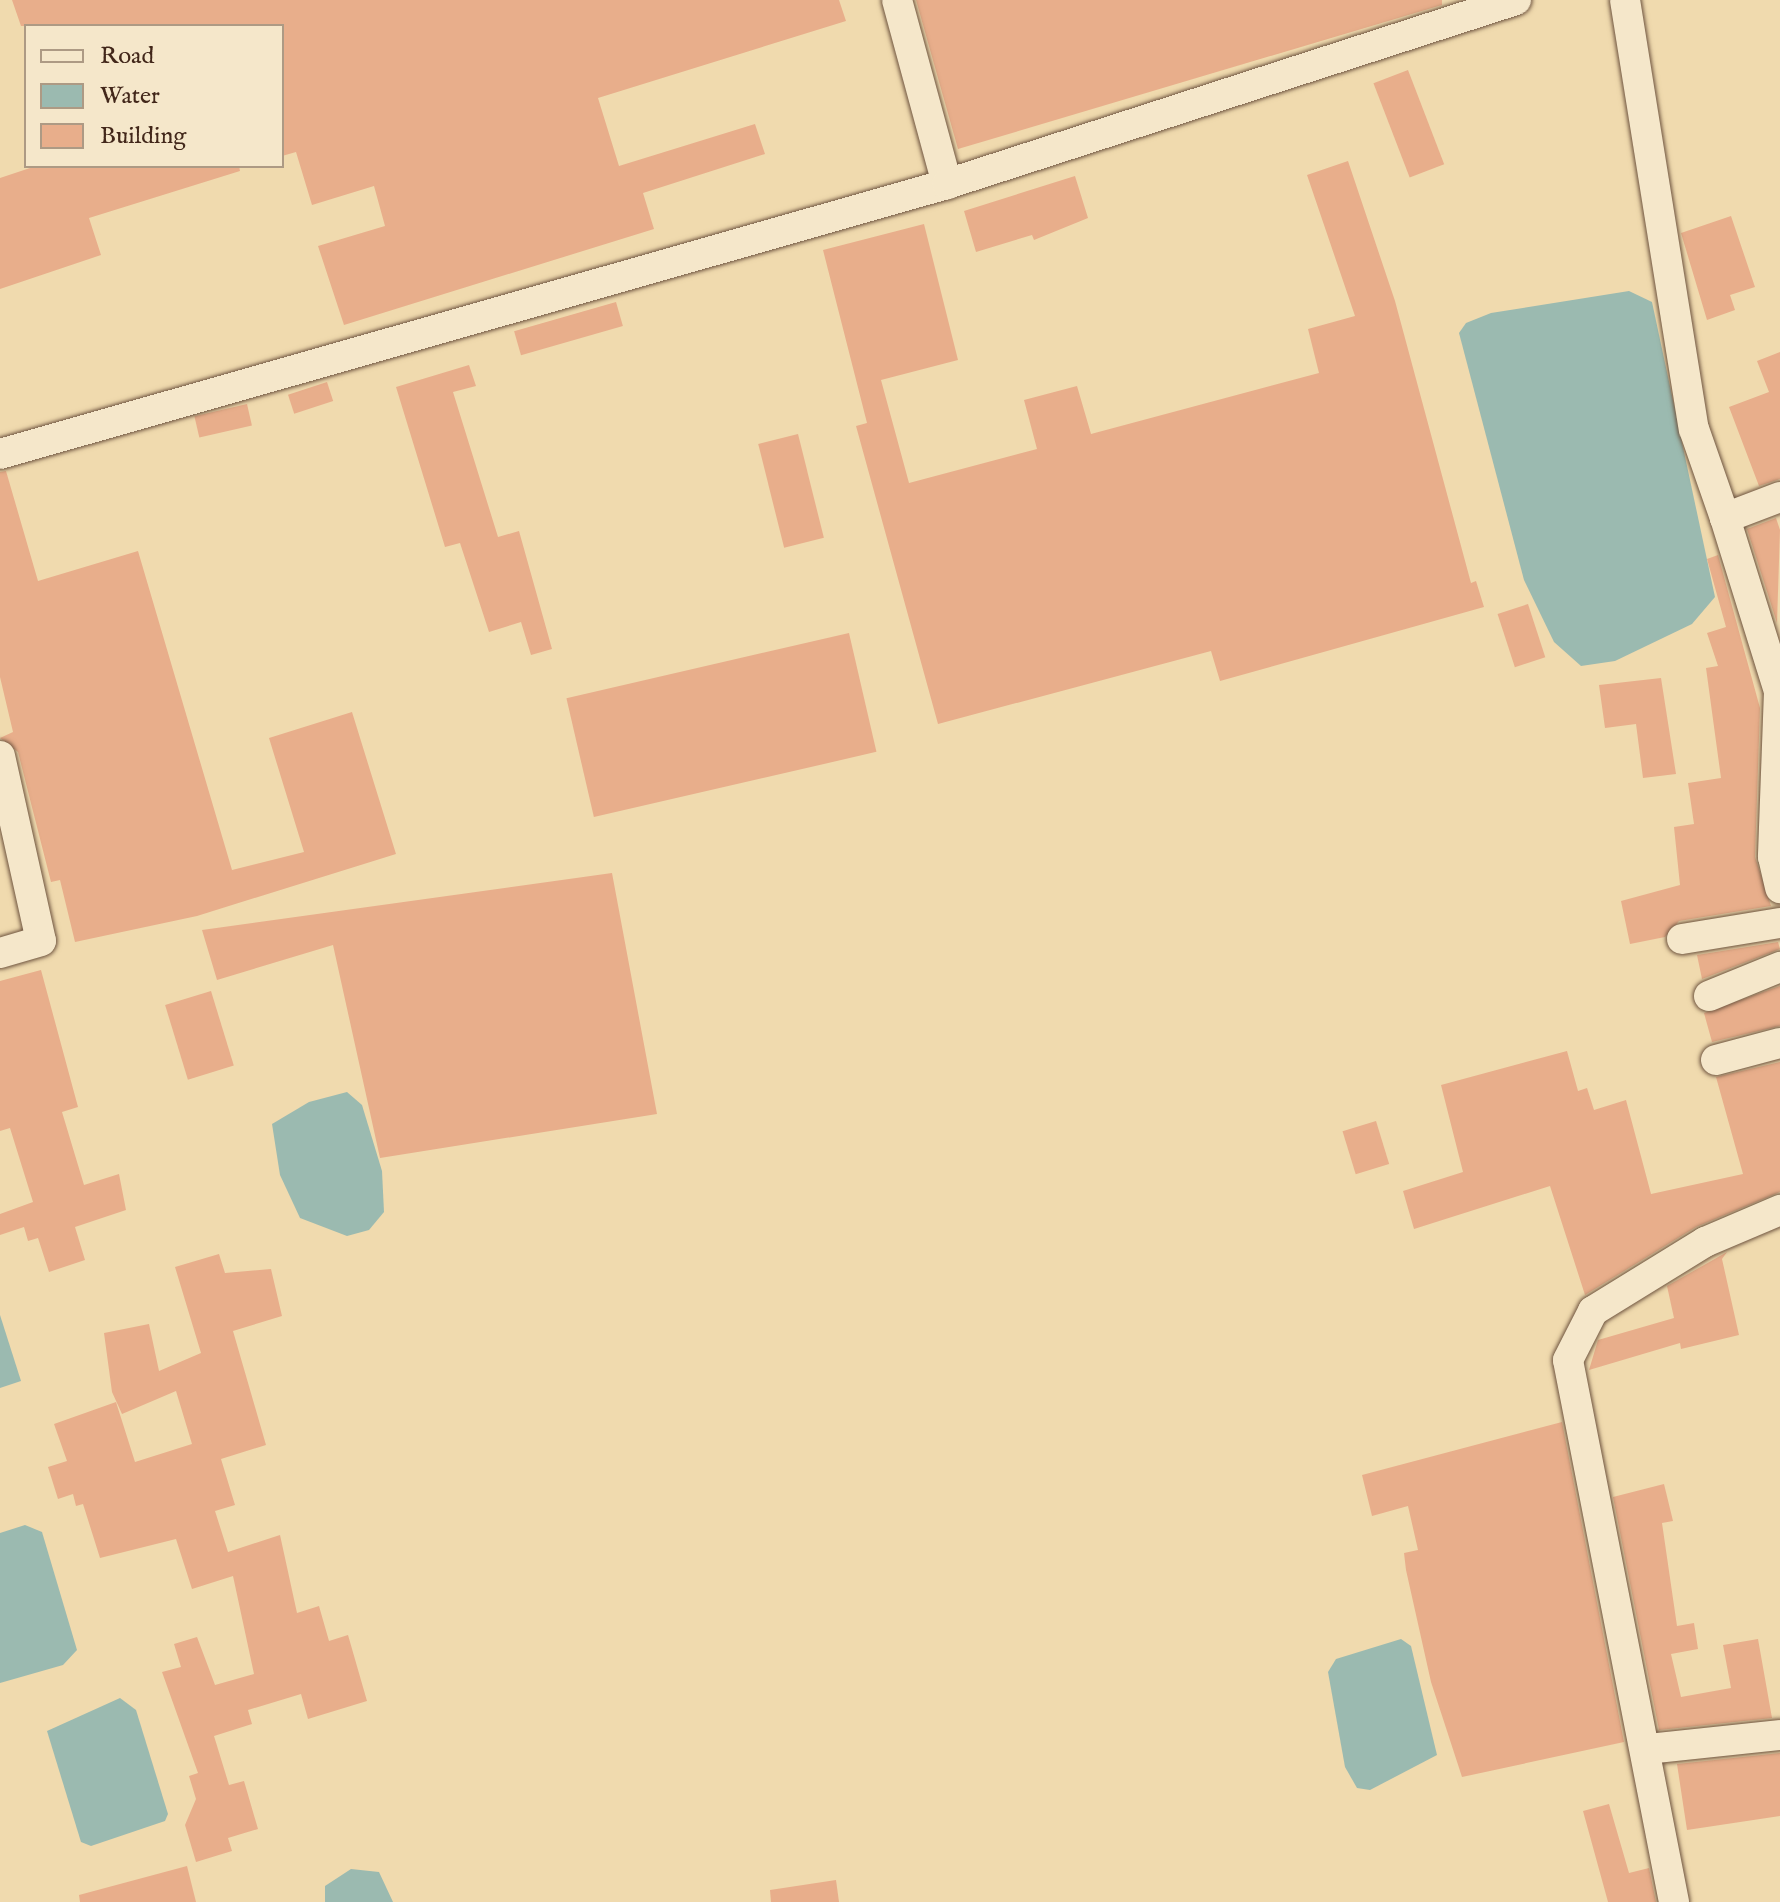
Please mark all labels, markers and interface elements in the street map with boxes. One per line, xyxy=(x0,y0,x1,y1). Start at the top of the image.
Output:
legend xyxy=(24,24,284,168)
text: Road xyxy=(100,41,154,72)
text: Water xyxy=(100,81,160,112)
text: Building xyxy=(100,121,186,152)

